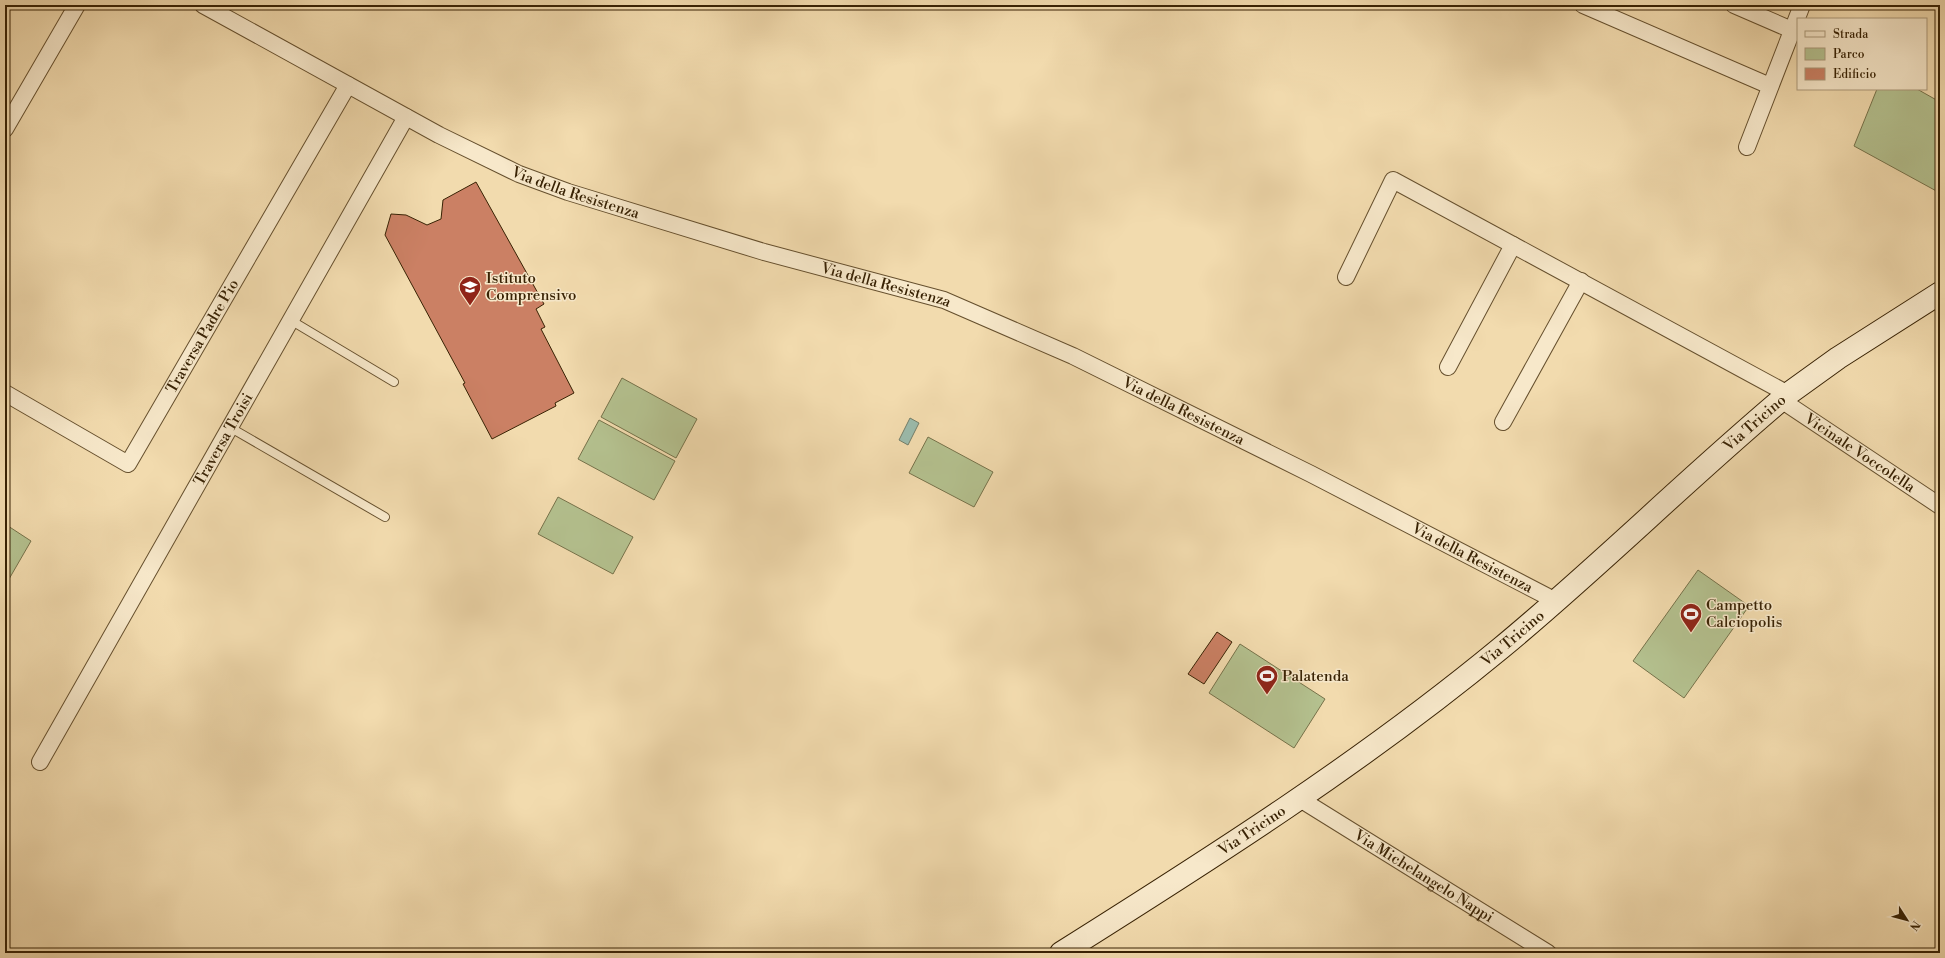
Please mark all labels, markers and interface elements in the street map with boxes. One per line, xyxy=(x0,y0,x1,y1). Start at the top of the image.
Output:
legend xyxy=(1797,18,1927,90)
text: Strada xyxy=(1833,27,1869,42)
text: Parco xyxy=(1833,47,1865,62)
text: Edificio xyxy=(1833,67,1876,82)
street label: Via della Resistenza xyxy=(507,162,642,223)
street label: Via della Resistenza xyxy=(818,258,954,312)
place label: Istituto Comprensivo xyxy=(486,269,576,305)
school or university icon: Istituto Comprensivo xyxy=(457,274,483,307)
street label: Traversa Padre Pio xyxy=(162,276,243,397)
street label: Via della Resistenza xyxy=(1118,373,1248,450)
street label: Traversa Troisi xyxy=(190,390,257,489)
street label: Via Tricino xyxy=(1719,391,1790,456)
street label: Vicinale Voccolella xyxy=(1800,409,1919,497)
street label: Via della Resistenza xyxy=(1408,518,1536,598)
place label: Campetto Calciopolis xyxy=(1706,596,1782,632)
sports icon: Campetto Calciopolis xyxy=(1678,601,1704,634)
street label: Via Tricino xyxy=(1476,606,1549,671)
sports icon: Palatenda xyxy=(1254,663,1280,696)
place label: Palatenda xyxy=(1282,667,1349,686)
street label: Via Tricino xyxy=(1214,801,1290,861)
street label: Via Michelangelo Nappi xyxy=(1350,825,1497,927)
north arrow xyxy=(1887,900,1927,940)
text: N xyxy=(1906,918,1923,933)

